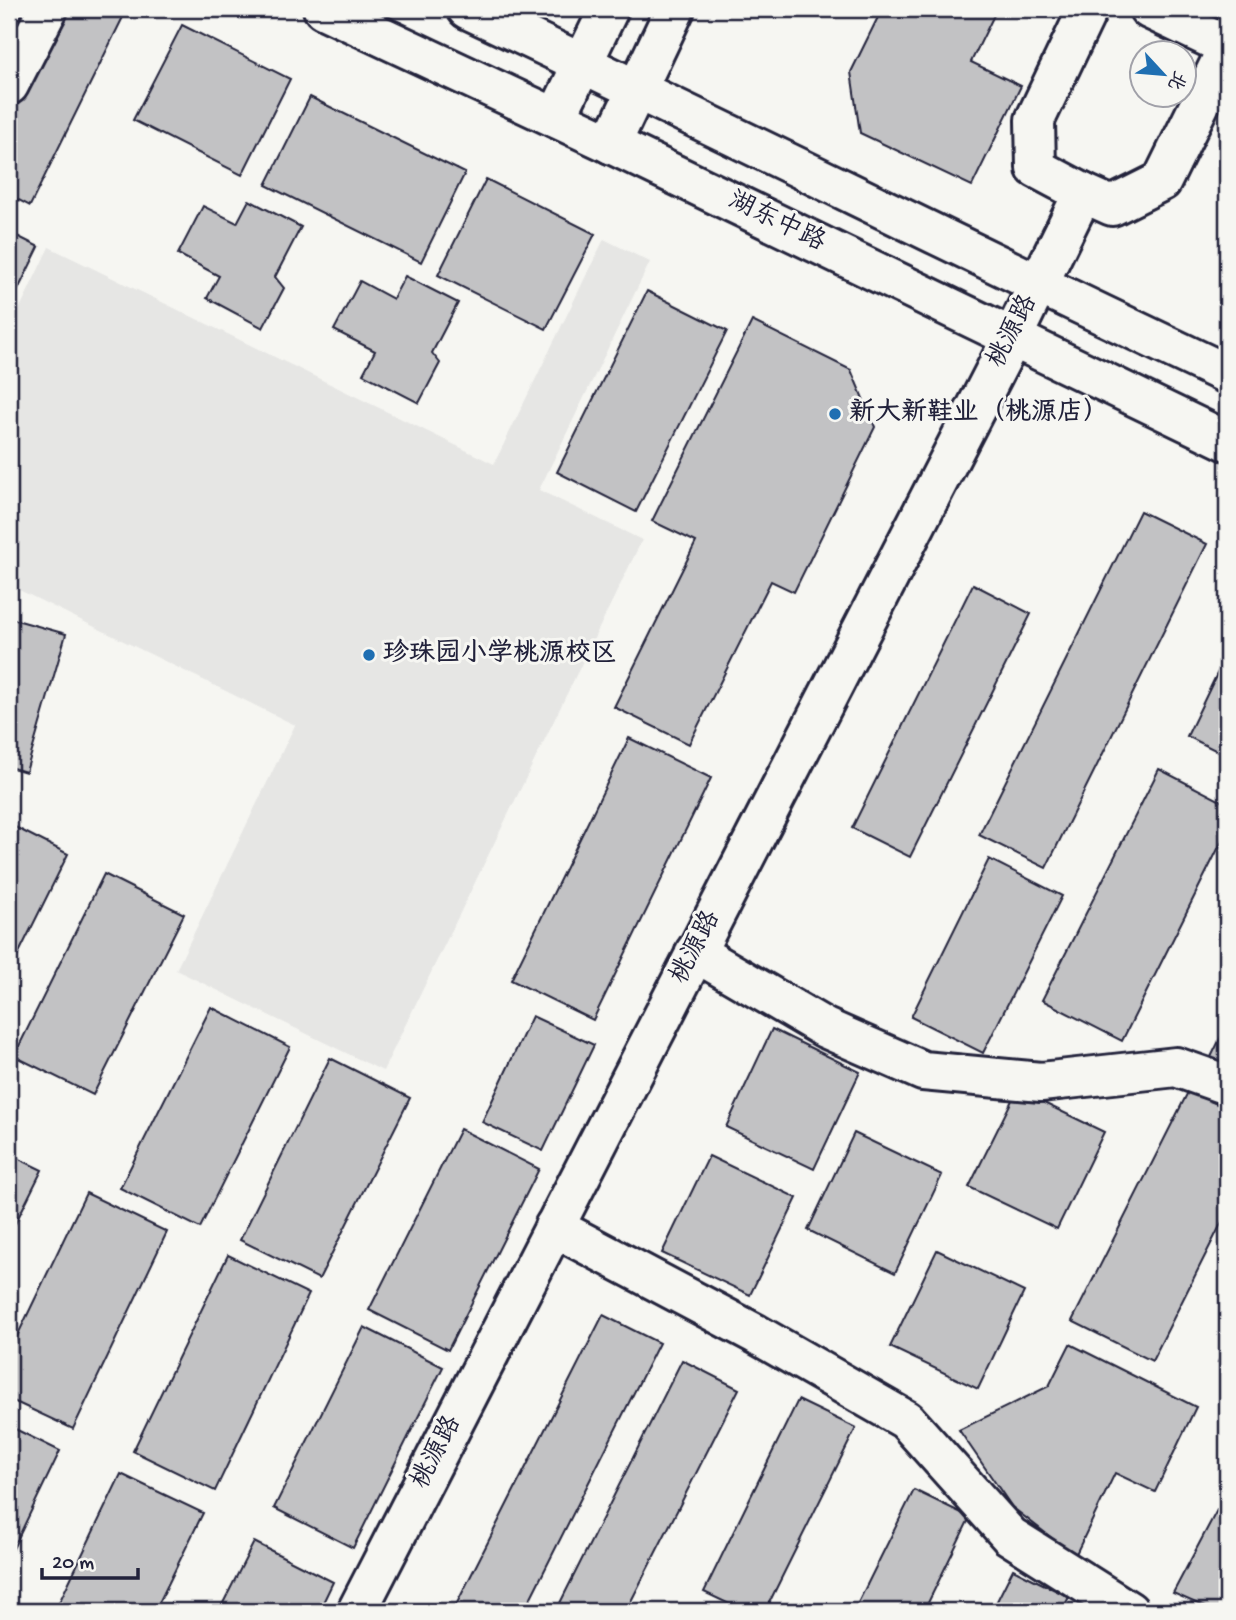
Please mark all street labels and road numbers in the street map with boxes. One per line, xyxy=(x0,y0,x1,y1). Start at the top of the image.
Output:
street label: 湖东中路 xyxy=(722,184,830,260)
street label: 桃源路 xyxy=(981,289,1046,374)
street label: 桃源路 xyxy=(664,905,729,990)
street label: 桃源路 xyxy=(405,1410,470,1495)

